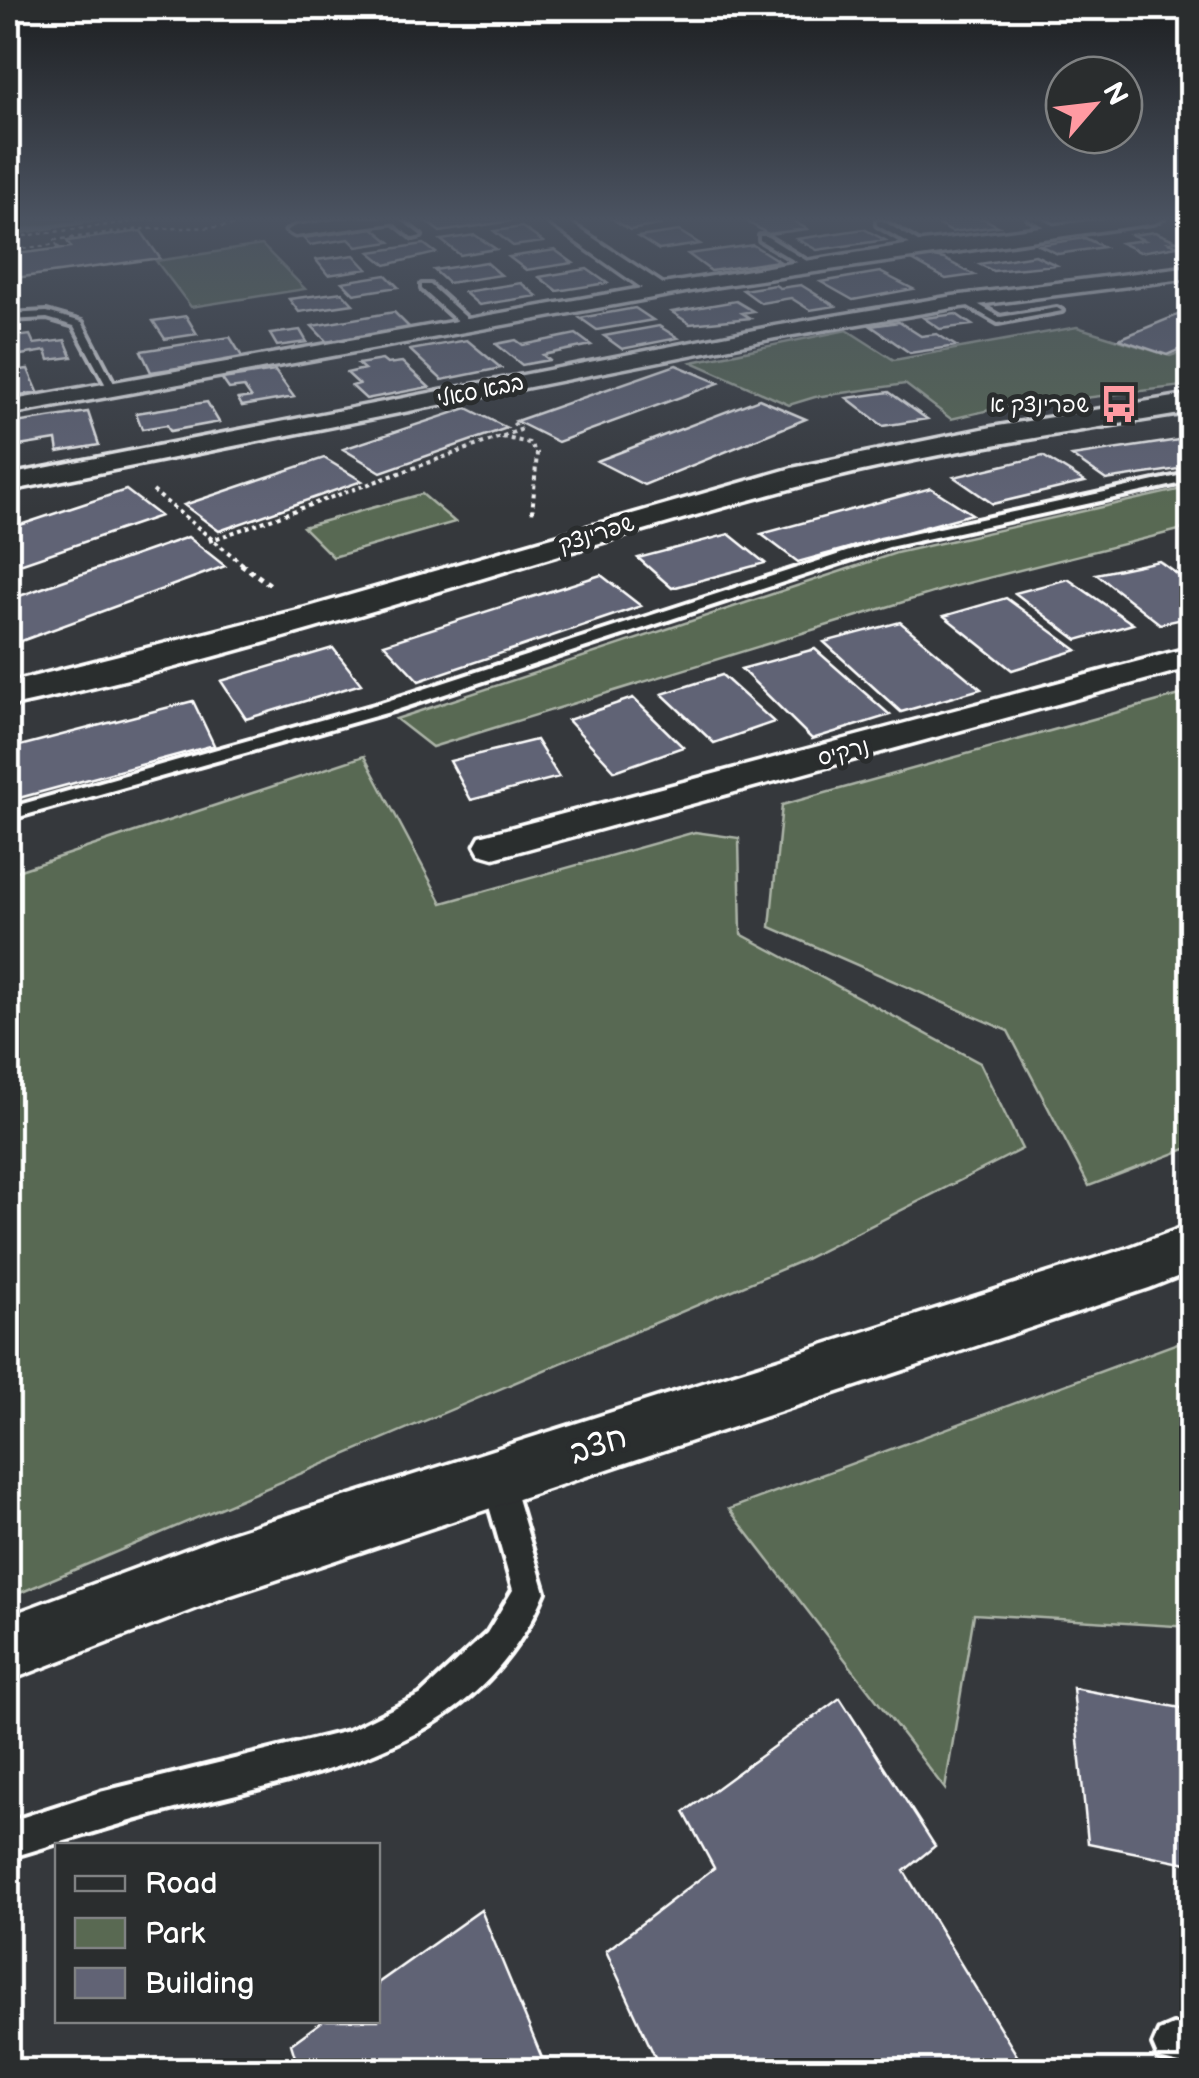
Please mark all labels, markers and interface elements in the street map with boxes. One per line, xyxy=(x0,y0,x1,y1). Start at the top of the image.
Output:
north arrow xyxy=(1044,55,1144,155)
text: N xyxy=(1095,77,1134,111)
street label: בבא סאלי xyxy=(435,369,526,414)
bus stop icon: שפרינצק א xyxy=(1098,383,1140,425)
place label: שפרינצק א xyxy=(990,392,1089,419)
street label: שפרינצק xyxy=(555,510,638,559)
street label: נרקיס xyxy=(815,733,872,772)
street label: חצב xyxy=(565,1418,632,1473)
legend xyxy=(55,1843,380,2023)
text: Road xyxy=(145,1866,218,1902)
text: Park xyxy=(145,1916,205,1952)
text: Building xyxy=(145,1966,254,2002)

